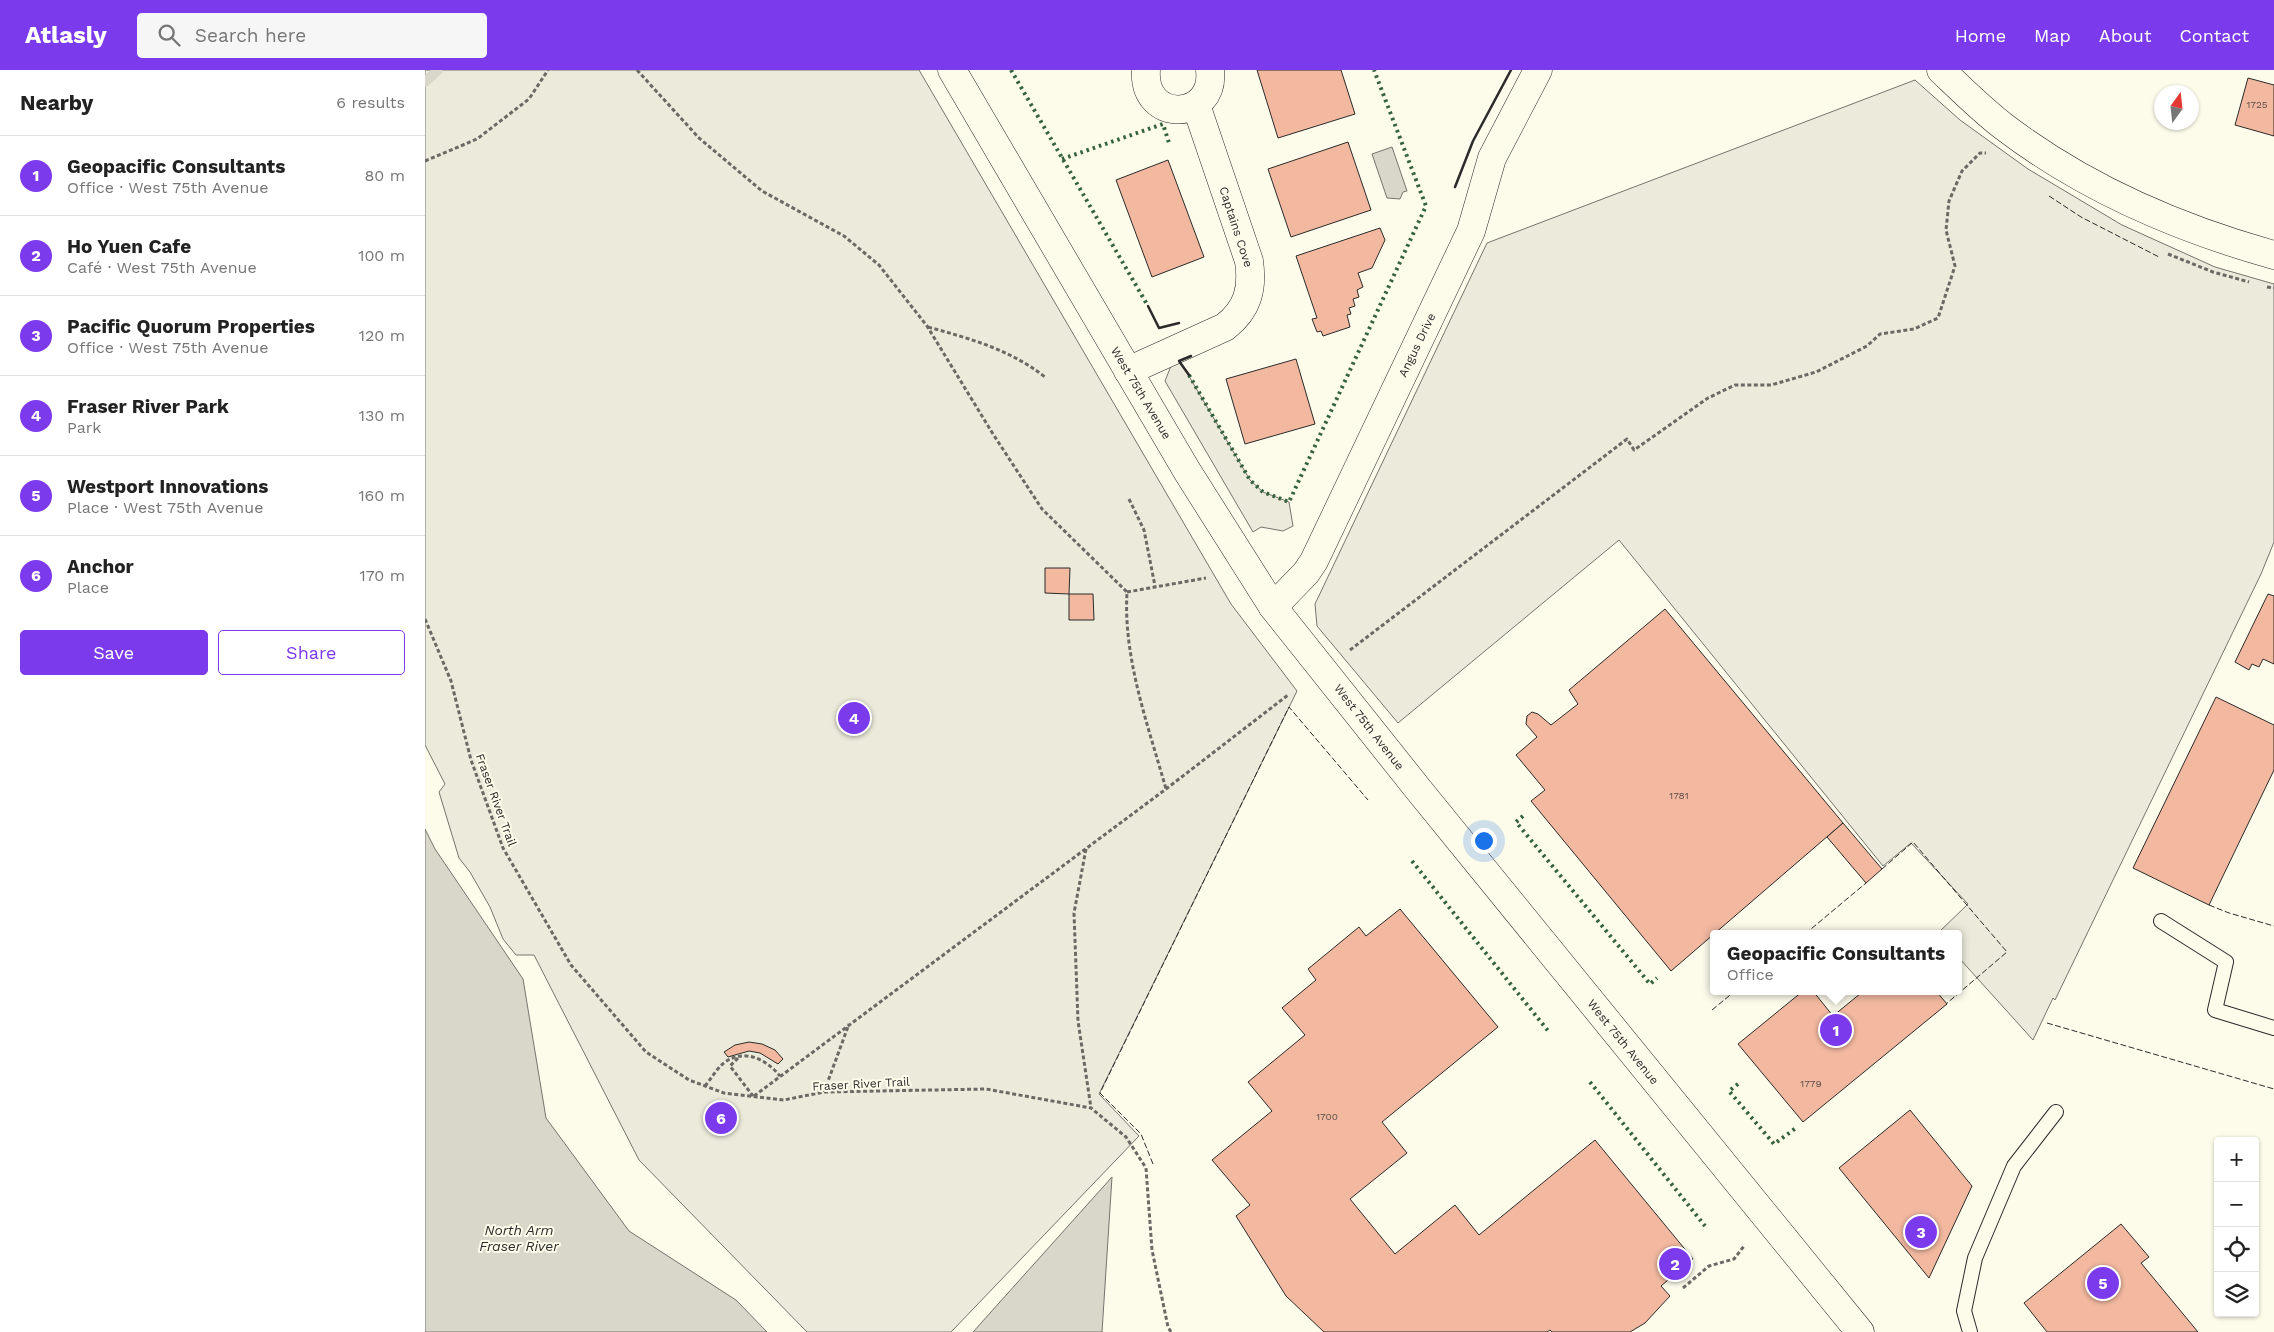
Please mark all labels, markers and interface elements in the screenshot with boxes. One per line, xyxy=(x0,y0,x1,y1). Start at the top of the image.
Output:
search box xyxy=(137,13,487,58)
text: Atlasly xyxy=(25,21,107,49)
icon: search xyxy=(155,21,183,49)
text: Search here xyxy=(195,24,306,47)
text: Home xyxy=(1955,25,2006,46)
text: Map xyxy=(2034,25,2071,46)
text: About xyxy=(2099,25,2151,46)
text: Contact xyxy=(2179,25,2249,46)
north arrow xyxy=(2154,85,2199,130)
text: Nearby xyxy=(20,90,93,115)
text: 6 results xyxy=(336,93,405,112)
house number: 1725 xyxy=(2246,99,2268,110)
text: Geopacific Consultants xyxy=(67,155,285,178)
text: 1 xyxy=(33,166,39,185)
text: 80 m xyxy=(364,166,405,185)
text: Office · West 75th Avenue xyxy=(67,178,268,197)
street label: Captains Cove xyxy=(1216,185,1256,269)
text: Ho Yuen Cafe xyxy=(67,235,191,258)
text: 2 xyxy=(31,246,41,265)
text: 100 m xyxy=(358,246,405,265)
text: Café · West 75th Avenue xyxy=(67,258,257,277)
street label: Angus Drive xyxy=(1395,311,1439,379)
text: Pacific Quorum Properties xyxy=(67,315,315,338)
text: 3 xyxy=(31,326,41,345)
text: 120 m xyxy=(359,326,405,345)
text: Office · West 75th Avenue xyxy=(67,338,268,357)
street label: West 75th Avenue xyxy=(1108,344,1174,442)
text: Fraser River Park xyxy=(67,395,229,418)
text: 4 xyxy=(31,406,41,425)
text: 130 m xyxy=(359,406,405,425)
text: Park xyxy=(67,418,101,437)
text: Westport Innovations xyxy=(67,475,268,498)
text: 5 xyxy=(31,486,41,505)
text: 160 m xyxy=(358,486,405,505)
text: Place · West 75th Avenue xyxy=(67,498,263,517)
text: Anchor xyxy=(67,555,134,578)
text: 6 xyxy=(31,566,41,585)
text: 170 m xyxy=(359,566,405,585)
text: Place xyxy=(67,578,109,597)
button: Save xyxy=(20,630,208,675)
button: Share xyxy=(218,630,405,675)
street label: West 75th Avenue xyxy=(1331,681,1407,773)
pin: 4 xyxy=(838,699,870,737)
street label: Fraser River Trail xyxy=(473,752,519,849)
house number: 1781 xyxy=(1669,790,1689,801)
your location xyxy=(1471,828,1497,854)
popup xyxy=(1710,930,1962,995)
text: Geopacific Consultants xyxy=(1727,942,1945,965)
text: Office xyxy=(1727,965,1774,984)
street label: West 75th Avenue xyxy=(1584,997,1662,1087)
pin: 1 xyxy=(1820,1011,1852,1049)
street label: Fraser River Trail xyxy=(812,1074,911,1094)
house number: 1779 xyxy=(1800,1078,1822,1089)
pin: 6 xyxy=(705,1099,737,1137)
house number: 1700 xyxy=(1316,1111,1338,1122)
map controls xyxy=(2214,1137,2259,1317)
button: + xyxy=(2214,1137,2259,1182)
button: − xyxy=(2214,1182,2259,1227)
pin: 3 xyxy=(1905,1213,1937,1251)
water label: North Arm Fraser River xyxy=(479,1222,559,1254)
button: locate xyxy=(2214,1227,2259,1272)
pin: 2 xyxy=(1659,1245,1691,1283)
pin: 5 xyxy=(2087,1264,2119,1302)
button: layers xyxy=(2214,1272,2259,1317)

